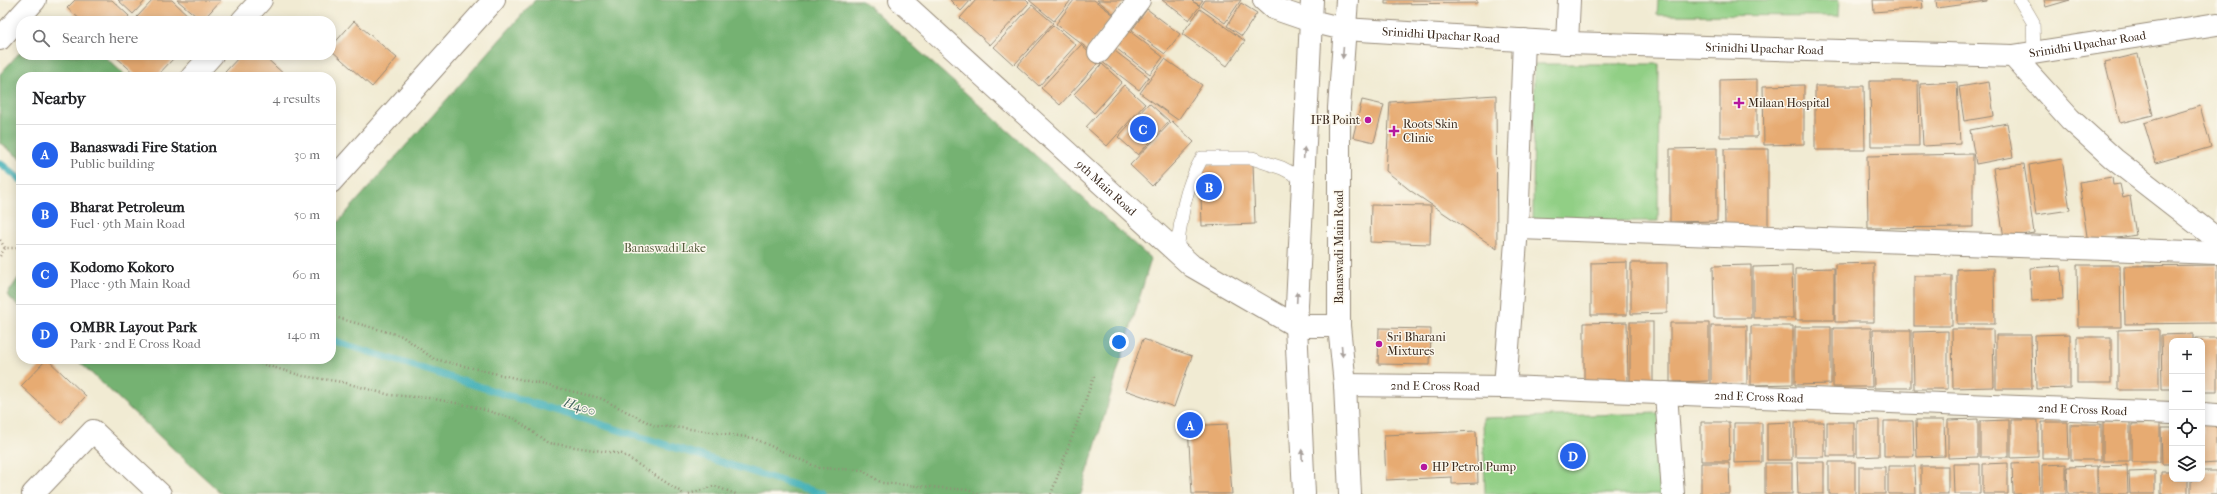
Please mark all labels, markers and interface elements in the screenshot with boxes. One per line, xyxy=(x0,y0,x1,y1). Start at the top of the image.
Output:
search box xyxy=(16,16,336,60)
street label: Srinidhi Upachar Road xyxy=(1381,24,1501,46)
icon: search xyxy=(30,27,52,49)
street label: Srinidhi Upachar Road xyxy=(2028,28,2147,60)
text: Search here xyxy=(62,29,138,47)
street label: Srinidhi Upachar Road xyxy=(1705,40,1824,57)
one-way arrow xyxy=(1339,47,1346,59)
text: Nearby xyxy=(32,88,86,108)
text: 4 results xyxy=(273,91,320,106)
place label: Milaan Hospital xyxy=(1748,96,1830,110)
marker: Milaan Hospital xyxy=(1733,97,1745,109)
place label: IFB Point xyxy=(1311,113,1361,127)
pin: C xyxy=(1130,114,1156,144)
marker: IFB Point xyxy=(1363,115,1373,125)
place label: Roots Skin Clinic xyxy=(1403,117,1458,145)
marker: Roots Skin Clinic xyxy=(1388,125,1400,137)
text: Banaswadi Fire Station xyxy=(70,138,217,156)
text: A xyxy=(41,147,49,162)
text: 30 m xyxy=(294,147,320,162)
one-way arrow xyxy=(1301,147,1308,159)
text: Public building xyxy=(70,156,155,171)
street label: 9th Main Road xyxy=(1073,157,1140,219)
pin: B xyxy=(1196,172,1222,202)
street label: Banaswadi Main Road xyxy=(1332,190,1346,304)
text: Bharat Petroleum xyxy=(70,198,185,216)
text: B xyxy=(41,207,49,222)
text: 50 m xyxy=(294,207,320,222)
text: Fuel · 9th Main Road xyxy=(70,216,185,231)
park label: Banaswadi Lake xyxy=(624,241,706,255)
text: Kodomo Kokoro xyxy=(70,258,174,276)
text: C xyxy=(41,267,49,282)
text: 60 m xyxy=(292,267,320,282)
text: Place · 9th Main Road xyxy=(70,276,190,291)
one-way arrow xyxy=(1294,291,1301,303)
text: OMBR Layout Park xyxy=(70,318,197,336)
text: D xyxy=(40,327,50,342)
text: 140 m xyxy=(287,327,320,342)
place label: Sri Bharani Mixtures xyxy=(1387,330,1446,358)
your location xyxy=(1109,332,1129,352)
text: Park · 2nd E Cross Road xyxy=(70,336,201,351)
map controls xyxy=(2169,338,2205,482)
button: + xyxy=(2169,338,2205,374)
marker: Sri Bharani Mixtures xyxy=(1374,339,1384,349)
one-way arrow xyxy=(1338,345,1345,357)
button: − xyxy=(2169,374,2205,410)
street label: 2nd E Cross Road xyxy=(1390,379,1480,394)
street label: 2nd E Cross Road xyxy=(1714,388,1804,406)
water label: H400 xyxy=(561,394,597,418)
street label: 2nd E Cross Road xyxy=(2038,401,2128,418)
pin: A xyxy=(1177,410,1203,440)
button: locate xyxy=(2169,410,2205,446)
pin: D xyxy=(1560,441,1586,471)
button: layers xyxy=(2169,446,2205,482)
one-way arrow xyxy=(1299,449,1306,461)
place label: HP Petrol Pump xyxy=(1432,460,1516,474)
marker: HP Petrol Pump xyxy=(1419,462,1429,472)

